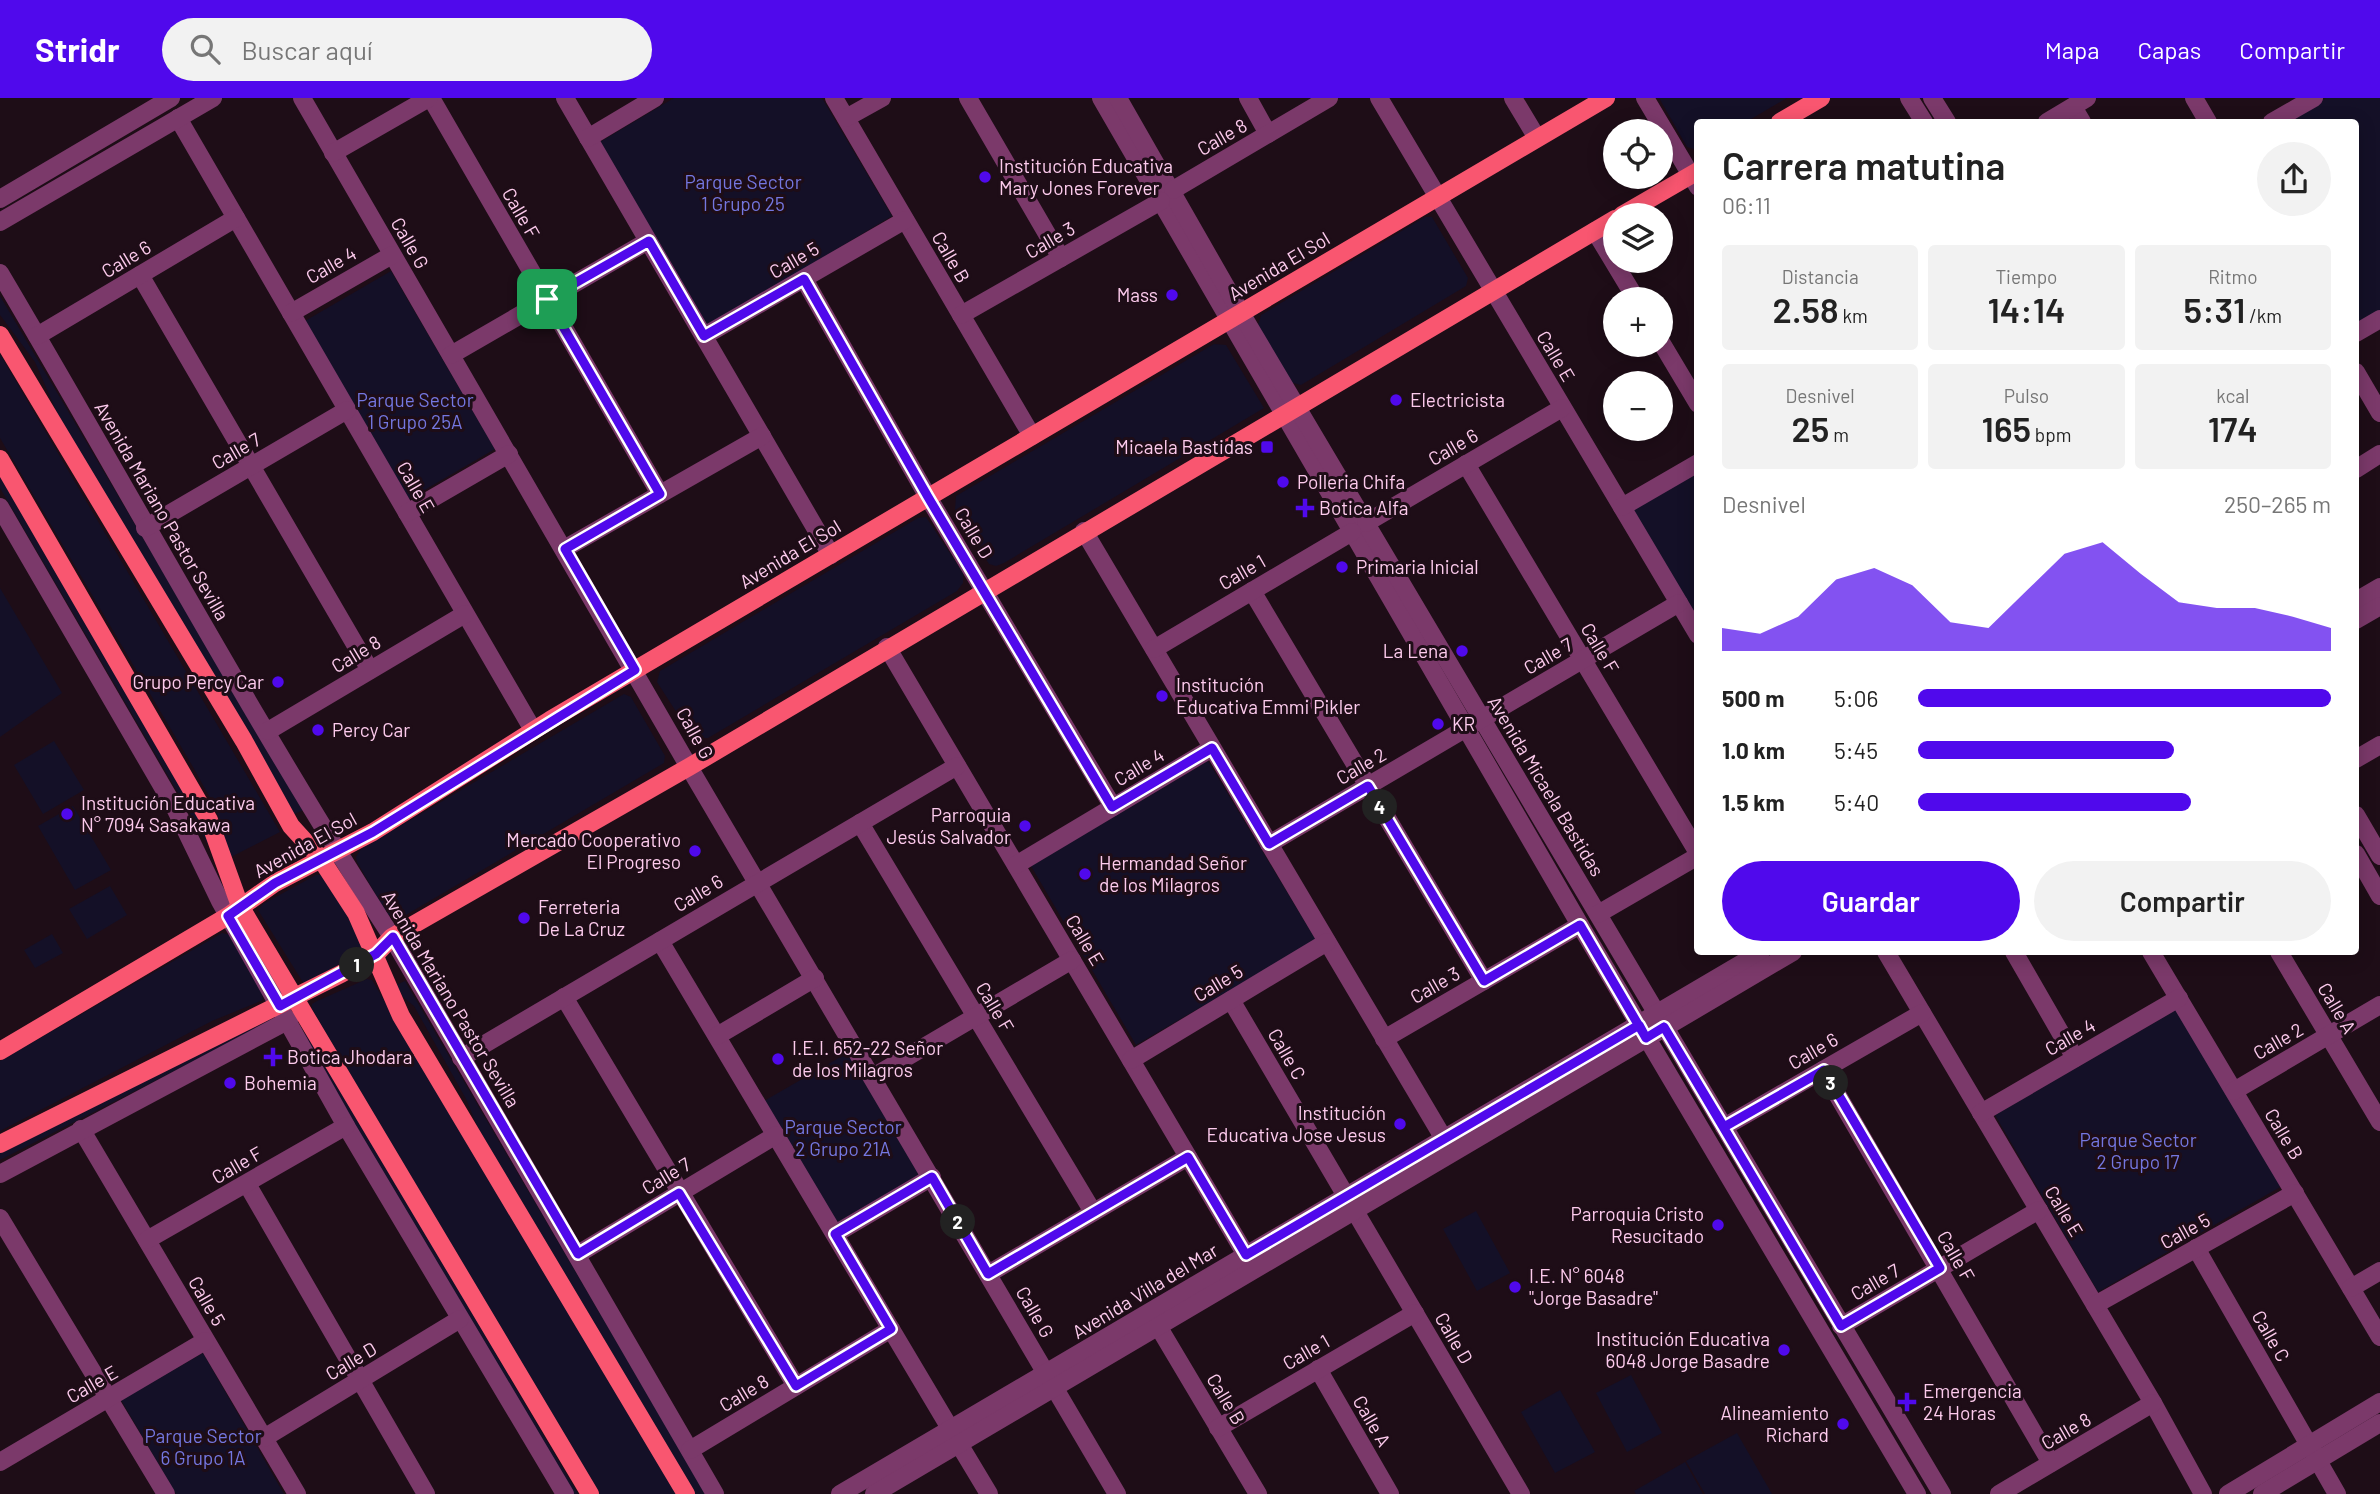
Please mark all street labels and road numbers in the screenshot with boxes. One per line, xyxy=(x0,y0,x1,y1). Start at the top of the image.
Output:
street label: Calle 8 xyxy=(1193,113,1251,160)
street label: Calle F xyxy=(498,183,545,242)
street label: Calle G xyxy=(387,213,434,273)
street label: Calle 3 xyxy=(1021,216,1079,263)
street label: Avenida El Sol xyxy=(1224,226,1334,305)
street label: Calle B xyxy=(928,227,975,287)
street label: Calle 6 xyxy=(97,235,155,282)
street label: Calle 5 xyxy=(765,236,823,283)
street label: Calle 4 xyxy=(302,241,360,288)
street label: Calle E xyxy=(1532,326,1581,385)
street label: Avenida Mariano Pastor Sevilla xyxy=(90,397,235,624)
street label: Calle 6 xyxy=(1424,423,1482,470)
street label: Calle 7 xyxy=(207,427,264,474)
street label: Calle E xyxy=(393,457,440,516)
street label: Calle D xyxy=(950,503,999,562)
street label: Avenida El Sol xyxy=(735,514,845,593)
street label: Calle 1 xyxy=(1214,549,1269,594)
street label: Calle F xyxy=(1577,618,1624,677)
street label: Calle 8 xyxy=(327,630,385,677)
street label: Calle 7 xyxy=(1519,632,1576,679)
street label: Avenida Micaela Bastidas xyxy=(1483,691,1609,880)
street label: Calle G xyxy=(672,703,719,763)
street label: Calle 2 xyxy=(1332,742,1390,789)
street label: Calle 4 xyxy=(1110,743,1168,790)
street label: Avenida El Sol xyxy=(249,807,360,882)
street label: Calle 6 xyxy=(669,869,727,916)
street label: Avenida Mariano Pastor Sevilla xyxy=(377,886,525,1111)
street label: Calle E xyxy=(1061,910,1110,969)
street label: Calle 5 xyxy=(1189,959,1247,1006)
street label: Calle 3 xyxy=(1406,961,1464,1008)
street label: Calle F xyxy=(972,977,1019,1036)
street label: Calle A xyxy=(2313,978,2362,1037)
street label: Calle 4 xyxy=(2041,1013,2099,1060)
street label: Calle 2 xyxy=(2249,1017,2307,1064)
street label: Calle C xyxy=(1264,1024,1311,1083)
street label: Calle 6 xyxy=(1784,1027,1842,1074)
street label: Calle B xyxy=(2260,1104,2309,1164)
street label: Calle F xyxy=(207,1141,266,1188)
street label: Calle 7 xyxy=(637,1152,694,1199)
street label: Calle E xyxy=(2040,1181,2089,1240)
street label: Calle 5 xyxy=(2156,1208,2214,1254)
street label: Calle F xyxy=(1933,1226,1980,1285)
street label: Avenida Villa del Mar xyxy=(1068,1238,1222,1343)
street label: Calle 7 xyxy=(1846,1258,1903,1305)
street label: Calle 5 xyxy=(184,1272,231,1330)
street label: Calle G xyxy=(1012,1282,1059,1342)
street label: Calle C xyxy=(2248,1306,2295,1365)
street label: Calle D xyxy=(1431,1308,1478,1368)
street label: Calle 1 xyxy=(1278,1329,1333,1374)
street label: Calle D xyxy=(321,1336,380,1385)
street label: Calle E xyxy=(62,1360,121,1407)
street label: Calle 8 xyxy=(715,1369,773,1416)
street label: Calle B xyxy=(1202,1369,1251,1429)
street label: Calle A xyxy=(1349,1391,1396,1450)
street label: Calle 8 xyxy=(2037,1407,2095,1454)

